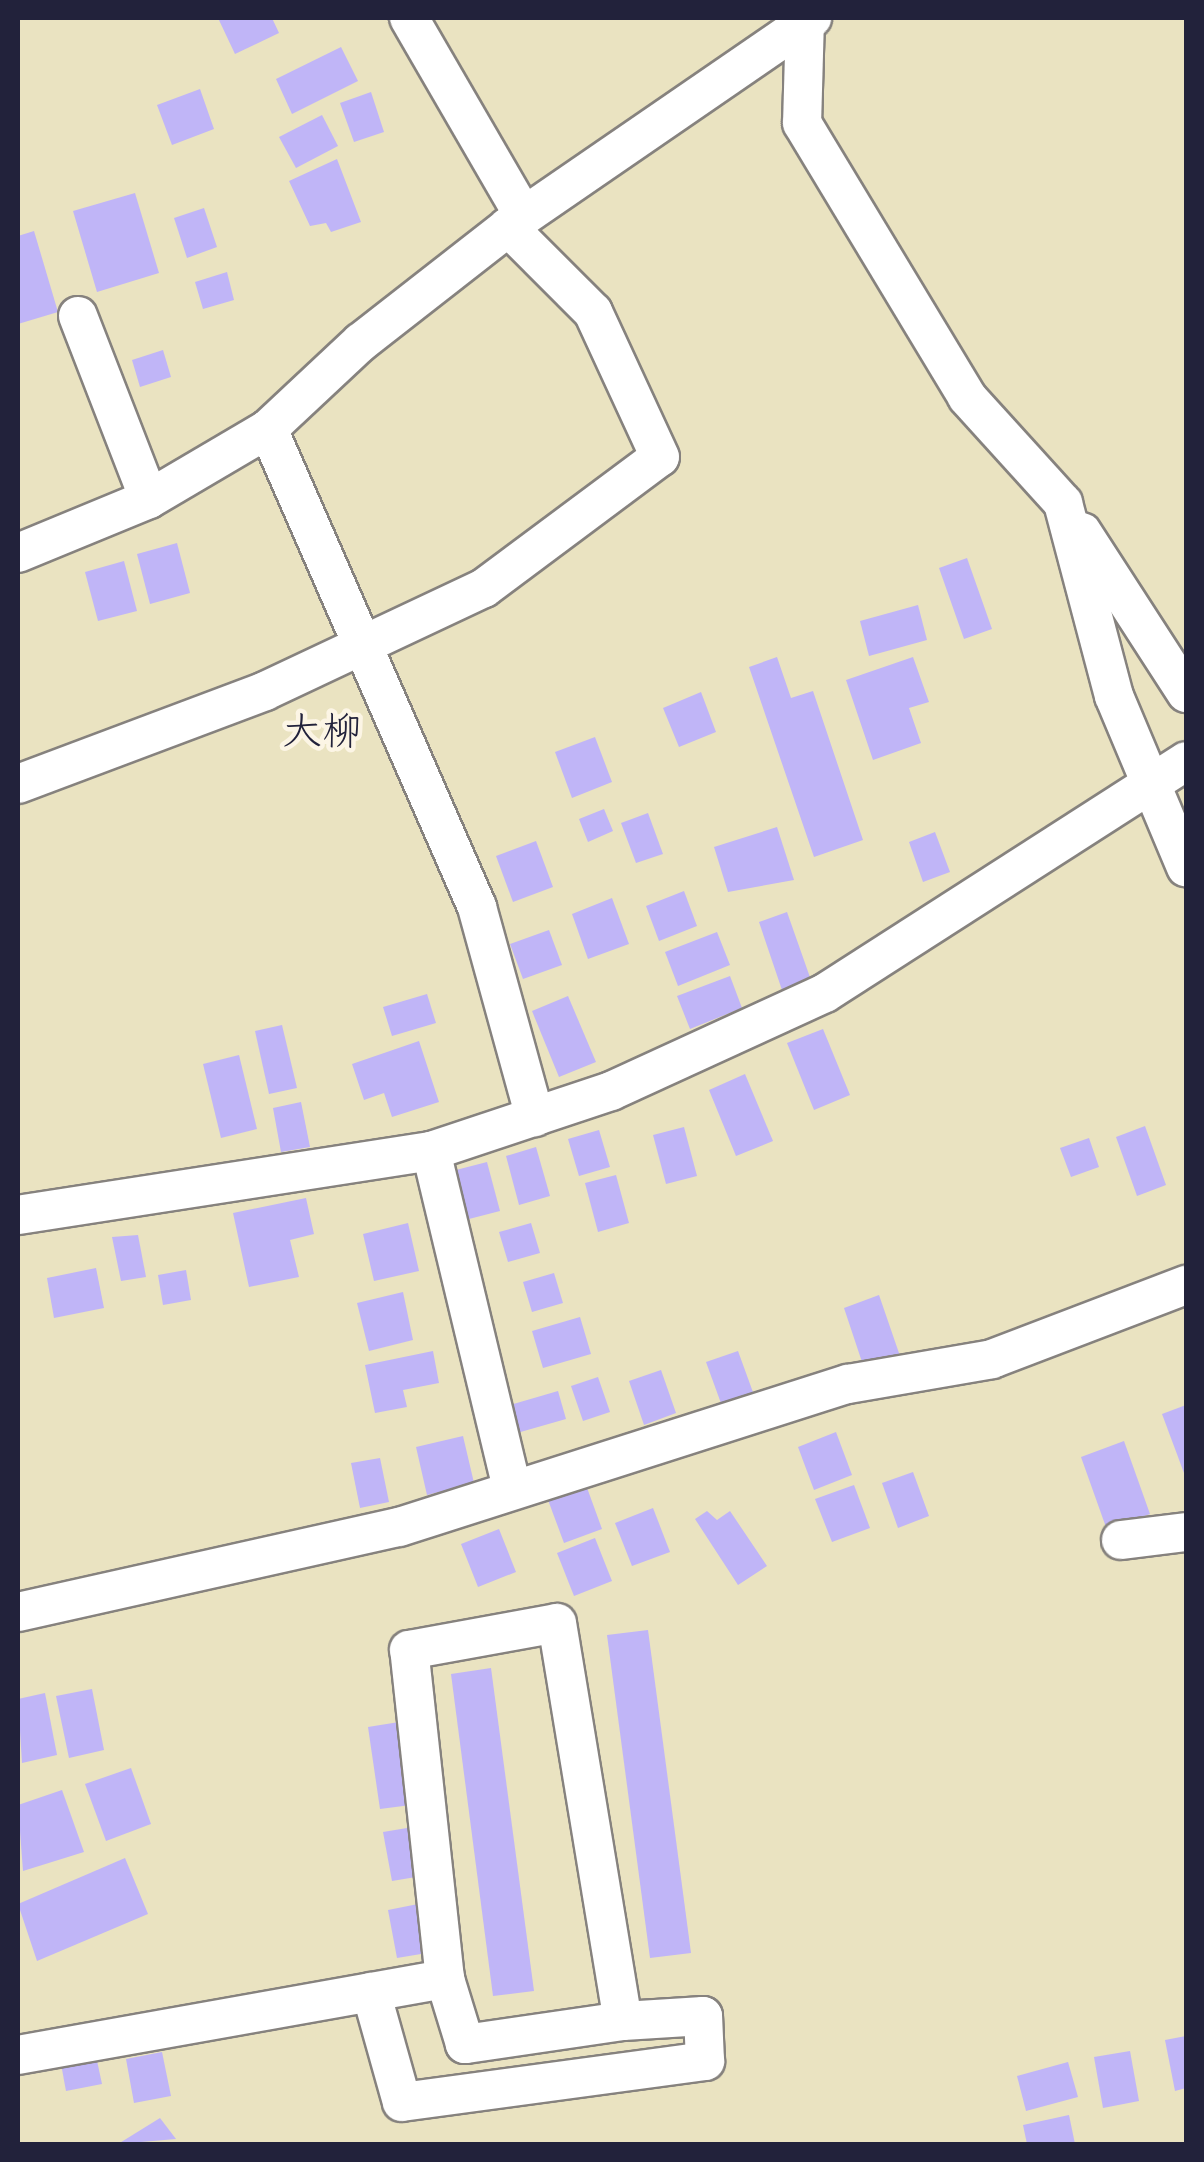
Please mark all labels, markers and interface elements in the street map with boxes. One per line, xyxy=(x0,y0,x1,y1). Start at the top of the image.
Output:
district label: 大柳 xyxy=(282,708,362,756)

